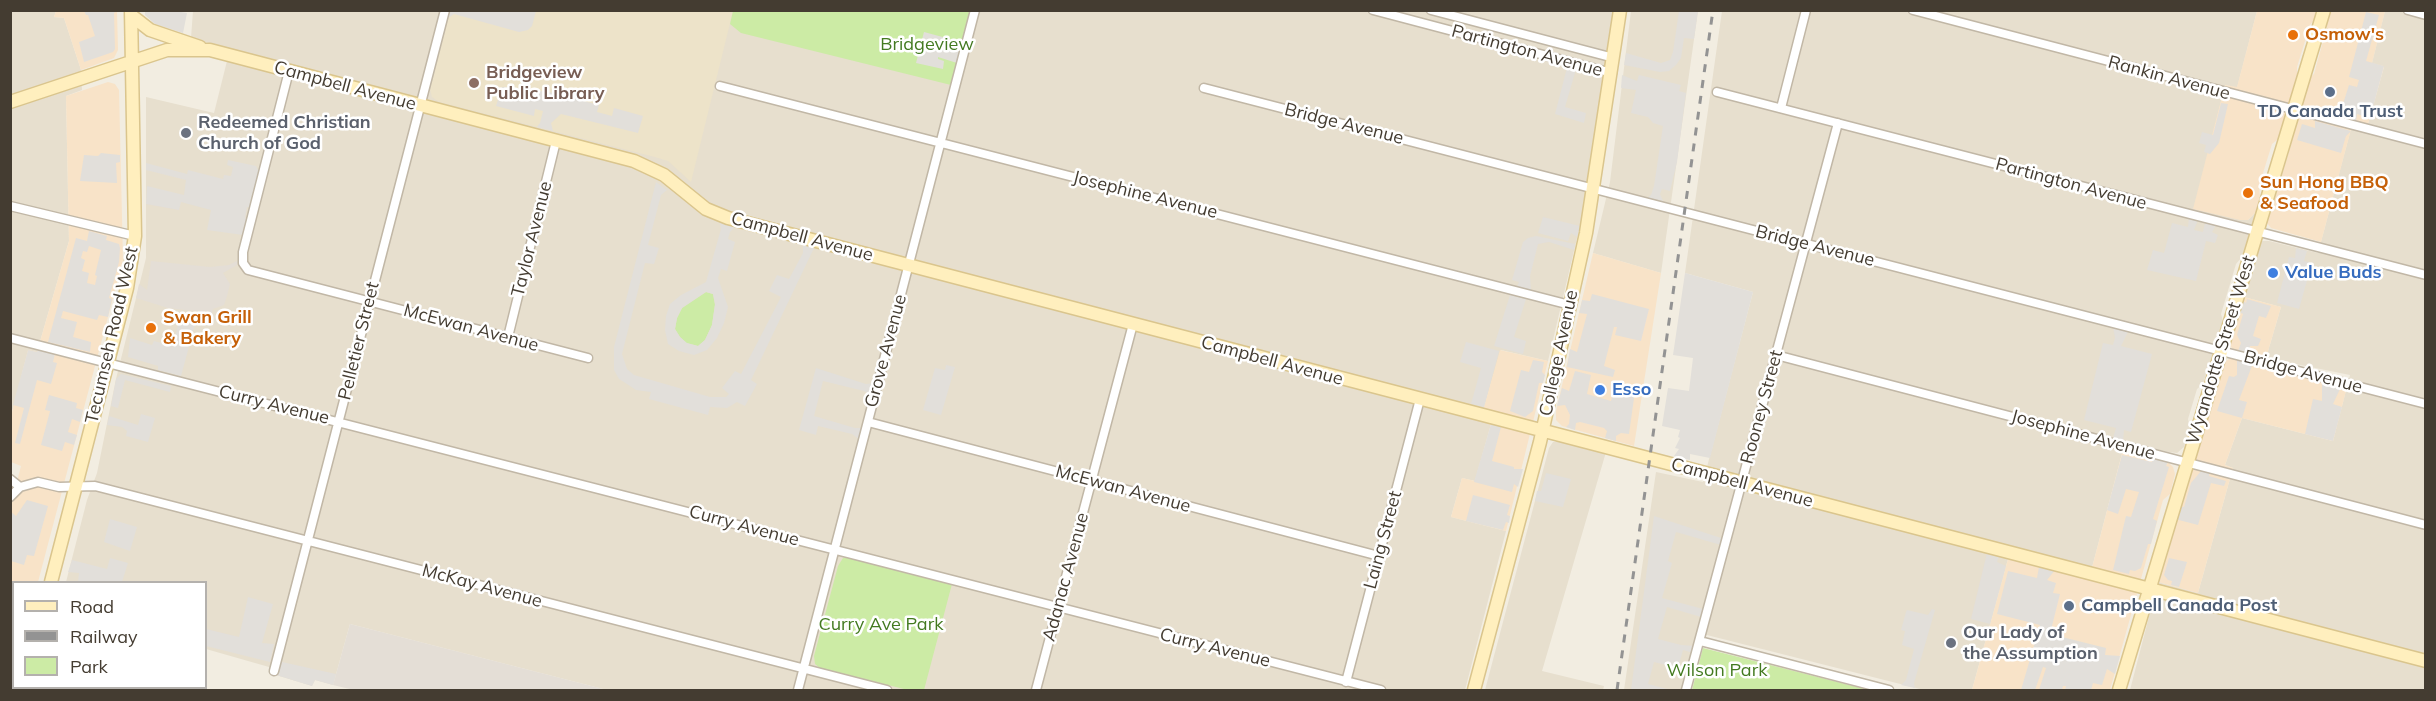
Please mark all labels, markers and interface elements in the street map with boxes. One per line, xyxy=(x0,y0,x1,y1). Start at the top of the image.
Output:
street label: Partington Avenue xyxy=(1449,20,1605,82)
place label: Osmow's xyxy=(2305,24,2384,46)
marker: Osmow's xyxy=(2286,28,2300,42)
park label: Bridgeview xyxy=(880,34,974,56)
street label: Rankin Avenue xyxy=(2106,51,2232,105)
street label: Campbell Avenue xyxy=(272,57,418,115)
place label: Bridgeview Public Library xyxy=(486,62,605,104)
marker: Bridgeview Public Library xyxy=(467,76,481,90)
marker: TD Canada Trust xyxy=(2323,85,2337,99)
street label: Bridge Avenue xyxy=(1282,99,1406,149)
place label: TD Canada Trust xyxy=(2257,101,2403,123)
place label: Redeemed Christian Church of God xyxy=(198,112,371,154)
marker: Redeemed Christian Church of God xyxy=(179,126,193,140)
street label: Partington Avenue xyxy=(1993,153,2149,215)
street label: Josephine Avenue xyxy=(1070,167,1220,223)
place label: Sun Hong BBQ & Seafood xyxy=(2260,172,2389,214)
street label: Taylor Avenue xyxy=(507,179,557,299)
marker: Sun Hong BBQ & Seafood xyxy=(2241,186,2255,200)
street label: Campbell Avenue xyxy=(729,208,875,266)
street label: Bridge Avenue xyxy=(1753,221,1877,271)
street label: Tecumseh Road West xyxy=(81,244,143,426)
street label: Wyandotte Street West xyxy=(2182,253,2260,447)
place label: Value Buds xyxy=(2285,262,2382,284)
marker: Value Buds xyxy=(2266,266,2280,280)
street label: Pelletier Street xyxy=(334,280,384,402)
street label: College Avenue xyxy=(1535,288,1583,418)
street label: Grove Avenue xyxy=(861,292,911,410)
street label: McEwan Avenue xyxy=(401,300,541,356)
place label: Swan Grill & Bakery xyxy=(163,307,252,350)
marker: Swan Grill & Bakery xyxy=(144,321,158,335)
street label: Campbell Avenue xyxy=(1199,332,1345,390)
street label: Bridge Avenue xyxy=(2241,346,2365,398)
street label: Rooney Street xyxy=(1736,348,1788,466)
place label: Esso xyxy=(1612,379,1651,401)
street label: Curry Avenue xyxy=(217,381,331,429)
marker: Esso xyxy=(1593,383,1607,397)
street label: Josephine Avenue xyxy=(2009,405,2157,465)
street label: Campbell Avenue xyxy=(1669,454,1815,512)
street label: McEwan Avenue xyxy=(1053,461,1193,517)
street label: Laing Street xyxy=(1360,489,1406,591)
street label: Curry Avenue xyxy=(687,501,801,551)
street label: Adanac Avenue xyxy=(1038,510,1094,644)
street label: McKay Avenue xyxy=(420,560,544,612)
legend xyxy=(12,581,207,689)
text: Road xyxy=(70,595,114,618)
place label: Campbell Canada Post xyxy=(2081,595,2277,617)
marker: Campbell Canada Post xyxy=(2062,599,2076,613)
park label: Curry Ave Park xyxy=(819,614,943,636)
place label: Our Lady of the Assumption xyxy=(1963,622,2098,664)
street label: Curry Avenue xyxy=(1158,624,1272,672)
text: Railway xyxy=(70,625,138,648)
marker: Our Lady of the Assumption xyxy=(1944,636,1958,650)
text: Park xyxy=(70,655,108,678)
park label: Wilson Park xyxy=(1667,660,1767,682)

